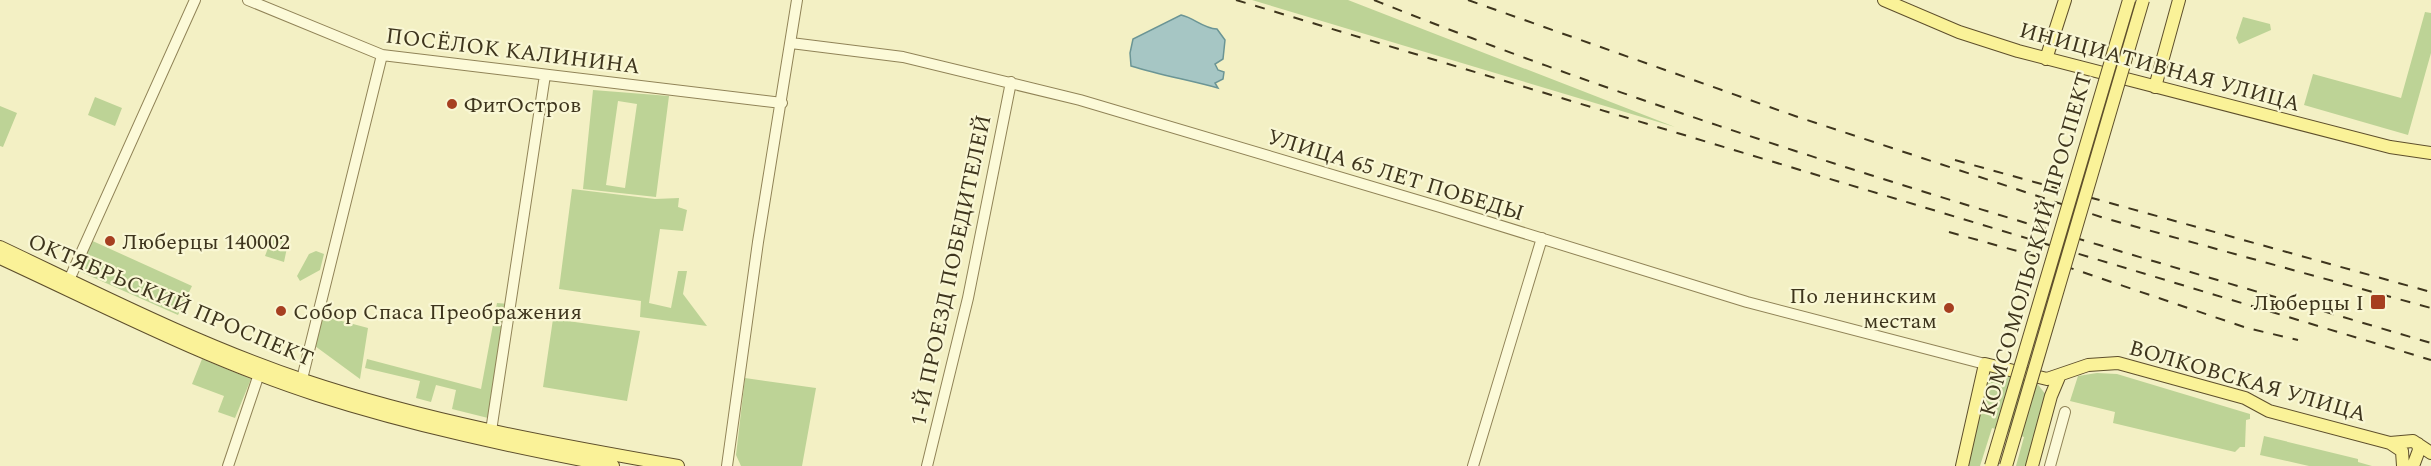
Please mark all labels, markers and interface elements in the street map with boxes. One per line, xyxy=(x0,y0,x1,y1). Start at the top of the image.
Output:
street label: ИНИЦИАТИВНАЯ УЛИЦА xyxy=(2015,14,2304,121)
street label: ПОСЁЛОК КАЛИНИНА xyxy=(384,20,642,83)
street label: КОМСОМОЛЬСКИЙ ПРОСПЕКТ xyxy=(1971,68,2101,420)
place label: ФитОстров xyxy=(464,89,581,122)
marker: ФитОстров xyxy=(445,97,459,111)
street label: 1-Й ПРОЕЗД ПОБЕДИТЕЛЕЙ xyxy=(902,112,1001,429)
street label: УЛИЦА 65 ЛЕТ ПОБЕДЫ xyxy=(1263,121,1528,230)
street label: ОКТЯБРЬСКИЙ ПРОСПЕКТ xyxy=(23,225,318,376)
place label: Люберцы 140002 xyxy=(122,226,290,259)
marker: Люберцы 140002 xyxy=(103,234,117,248)
place label: По ленинским местам xyxy=(1789,280,1937,338)
place label: Люберцы I xyxy=(2253,287,2364,320)
marker: Люберцы I xyxy=(2369,293,2387,311)
place label: Собор Спаса Преображения xyxy=(293,296,582,329)
marker: По ленинским местам xyxy=(1942,301,1956,315)
marker: Собор Спаса Преображения xyxy=(274,304,288,318)
street label: ВОЛКОВСКАЯ УЛИЦА xyxy=(2125,332,2370,431)

